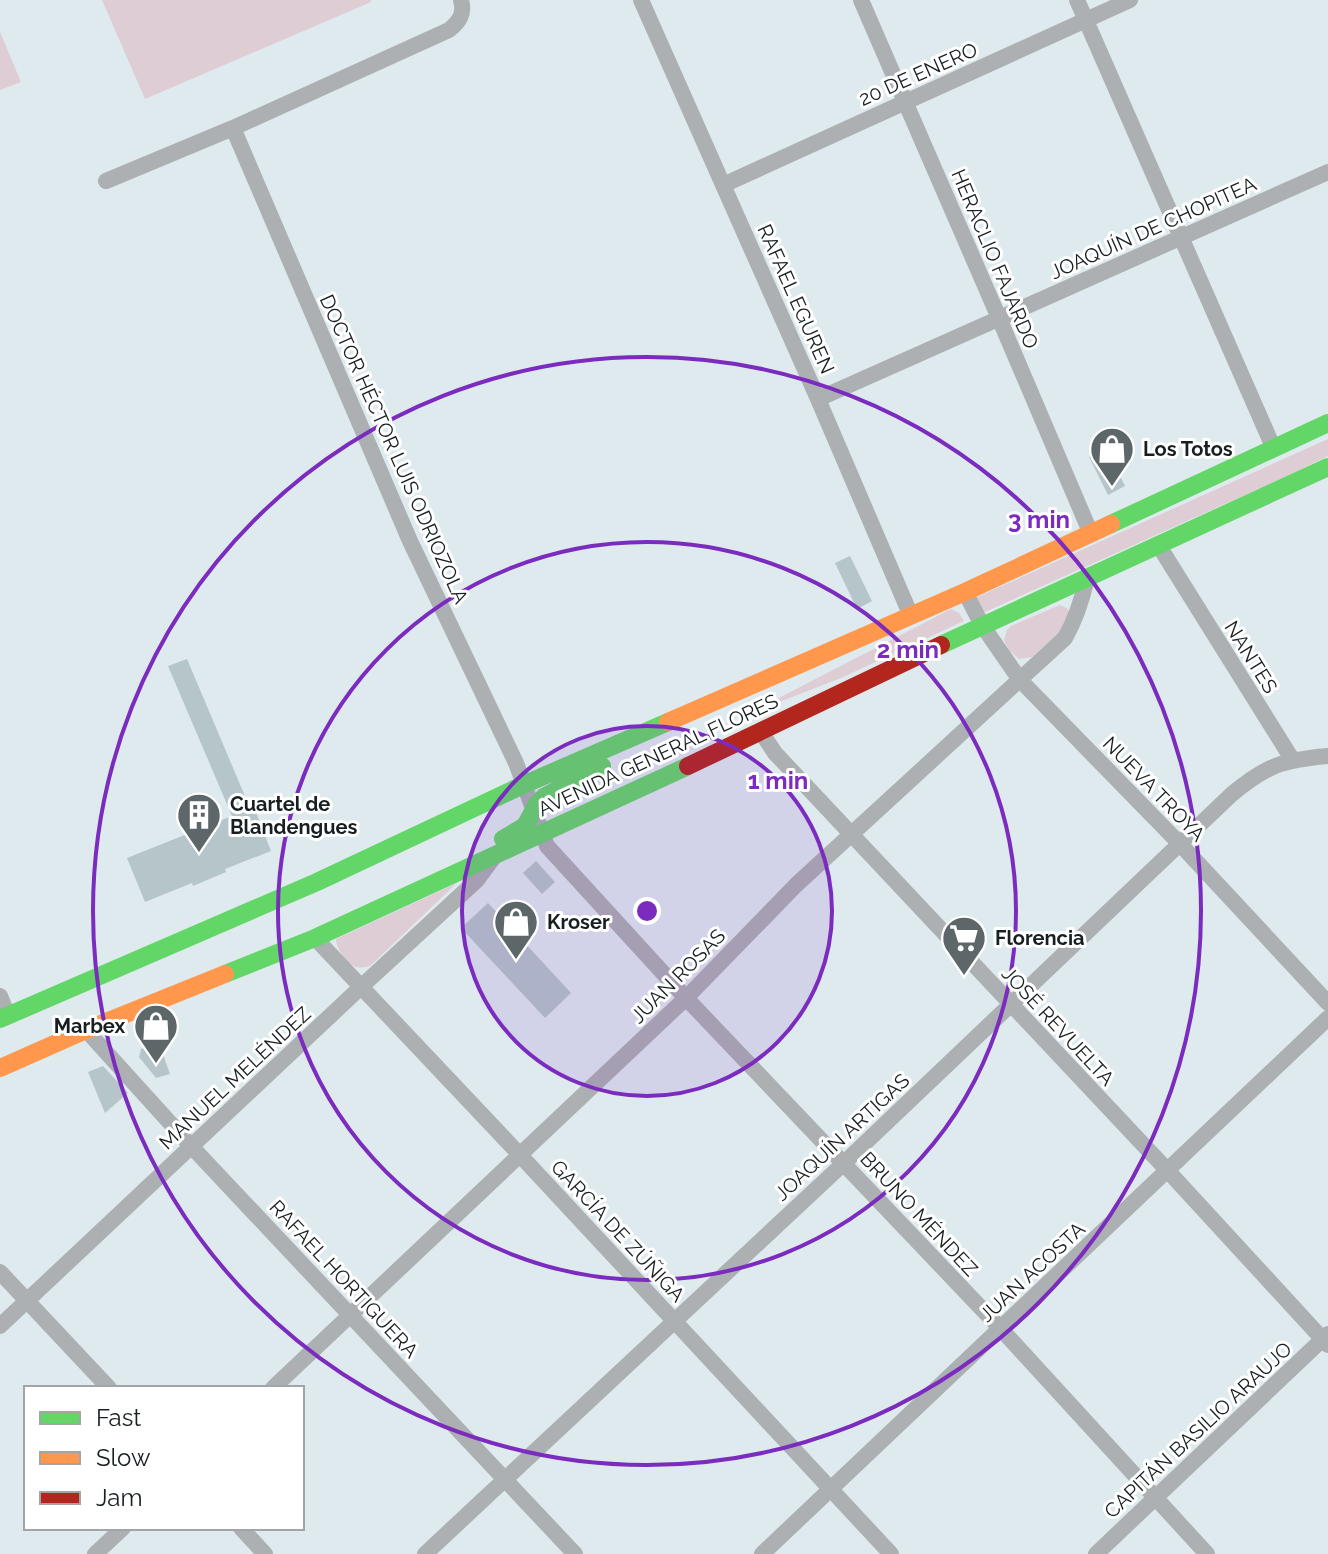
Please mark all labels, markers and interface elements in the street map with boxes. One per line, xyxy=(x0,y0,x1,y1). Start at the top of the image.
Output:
street label: 20 DE ENERO xyxy=(855,37,981,111)
street label: HERACLIO FAJARDO xyxy=(946,166,1044,352)
street label: JOAQUÍN DE CHOPITEA xyxy=(1046,171,1260,284)
street label: RAFAEL EGUREN xyxy=(752,221,840,377)
street label: DOCTOR HÉCTOR LUIS ODRIOZOLA xyxy=(315,291,473,608)
shop icon: Los Totos xyxy=(1088,425,1136,488)
place label: Los Totos xyxy=(1143,437,1233,461)
text: 3 min xyxy=(1008,505,1070,534)
street label: NANTES xyxy=(1219,616,1283,698)
text: 2 min xyxy=(877,635,939,664)
street label: AVENIDA GENERAL FLORES xyxy=(534,689,782,821)
street label: NUEVA TROYA xyxy=(1098,731,1210,847)
text: 1 min xyxy=(748,766,808,795)
building icon: Cuartel de Blandengues xyxy=(175,791,223,854)
place label: Cuartel de Blandengues xyxy=(230,792,357,839)
centre of rings xyxy=(633,897,661,925)
shop icon: Kroser xyxy=(492,898,540,961)
place label: Kroser xyxy=(547,910,610,934)
supermarket icon: Florencia xyxy=(940,914,988,977)
street label: JUAN ROSAS xyxy=(626,924,730,1028)
place label: Florencia xyxy=(995,926,1084,950)
street label: JOSÉ REVUELTA xyxy=(997,962,1120,1091)
shop icon: Marbex xyxy=(132,1002,180,1065)
street label: MANUEL MELÉNDEZ xyxy=(154,1002,316,1154)
place label: Marbex xyxy=(54,1014,125,1038)
street label: JOAQUÍN ARTIGAS xyxy=(770,1068,914,1206)
street label: BRUNO MÉNDEZ xyxy=(855,1147,983,1281)
street label: GARCÍA DE ZÚÑIGA xyxy=(546,1155,690,1307)
street label: RAFAEL HORTIGUERA xyxy=(265,1195,424,1363)
street label: JUAN ACOSTA xyxy=(974,1217,1090,1327)
street label: CAPITÁN BASILIO ARAUJO xyxy=(1099,1337,1297,1523)
legend xyxy=(24,1386,304,1530)
text: Fast xyxy=(96,1403,141,1432)
text: Slow xyxy=(96,1443,151,1472)
text: Jam xyxy=(96,1483,142,1512)

